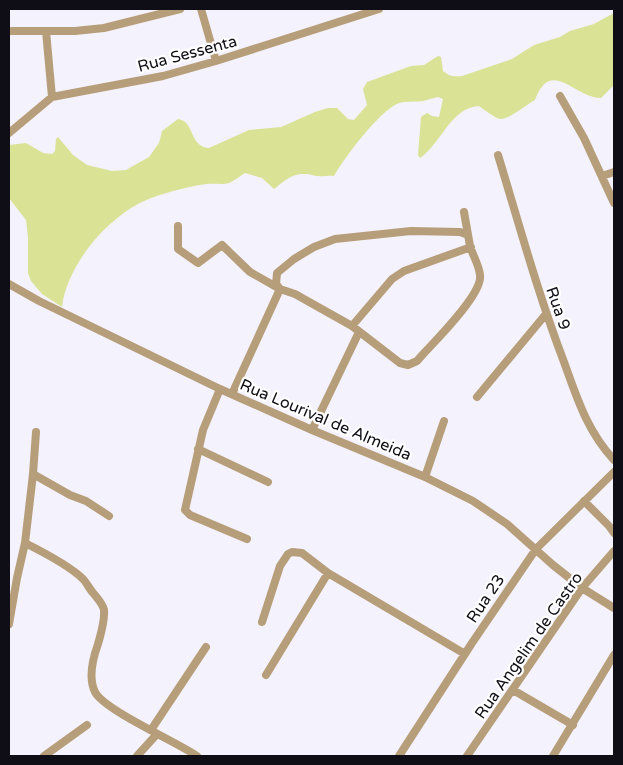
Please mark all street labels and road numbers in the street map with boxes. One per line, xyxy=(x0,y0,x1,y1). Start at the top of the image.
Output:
street label: Rua Sessenta xyxy=(135,31,239,77)
street label: Rua 9 xyxy=(541,284,575,333)
street label: Rua Lourival de Almeida xyxy=(237,375,414,465)
street label: Rua Angelim de Castro xyxy=(471,568,587,723)
street label: Rua 23 xyxy=(462,570,509,627)

